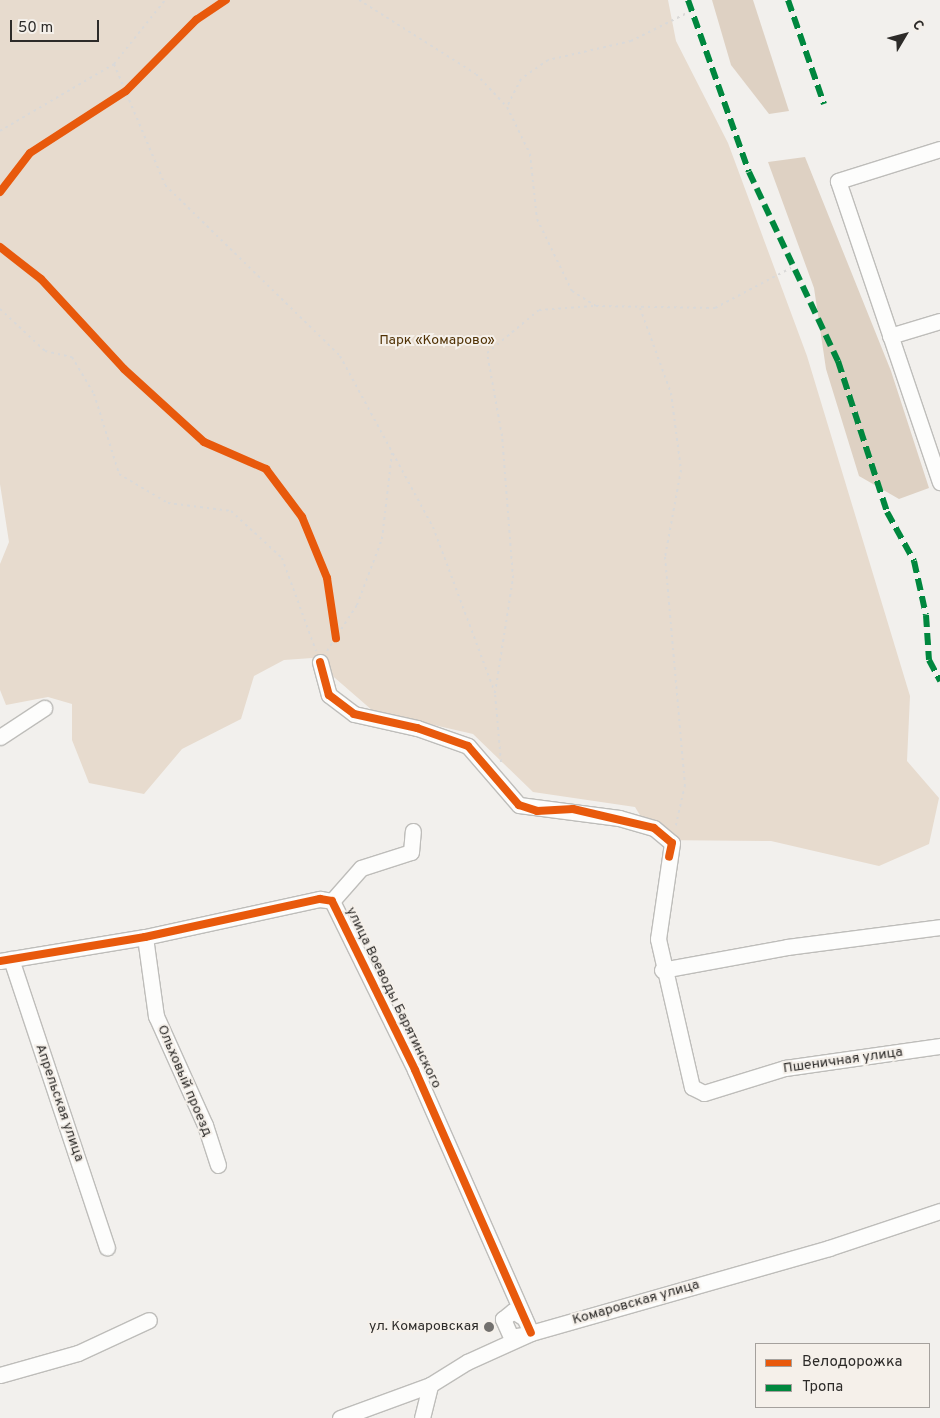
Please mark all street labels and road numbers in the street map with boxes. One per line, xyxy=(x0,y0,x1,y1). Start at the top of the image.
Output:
street label: улица Воеводы Барятинского xyxy=(342,905,444,1091)
street label: Ольховый проезд xyxy=(153,1023,215,1139)
street label: Апрельская улица xyxy=(31,1042,87,1164)
street label: Пшеничная улица xyxy=(782,1044,904,1078)
street label: Комаровская улица xyxy=(571,1277,701,1329)

